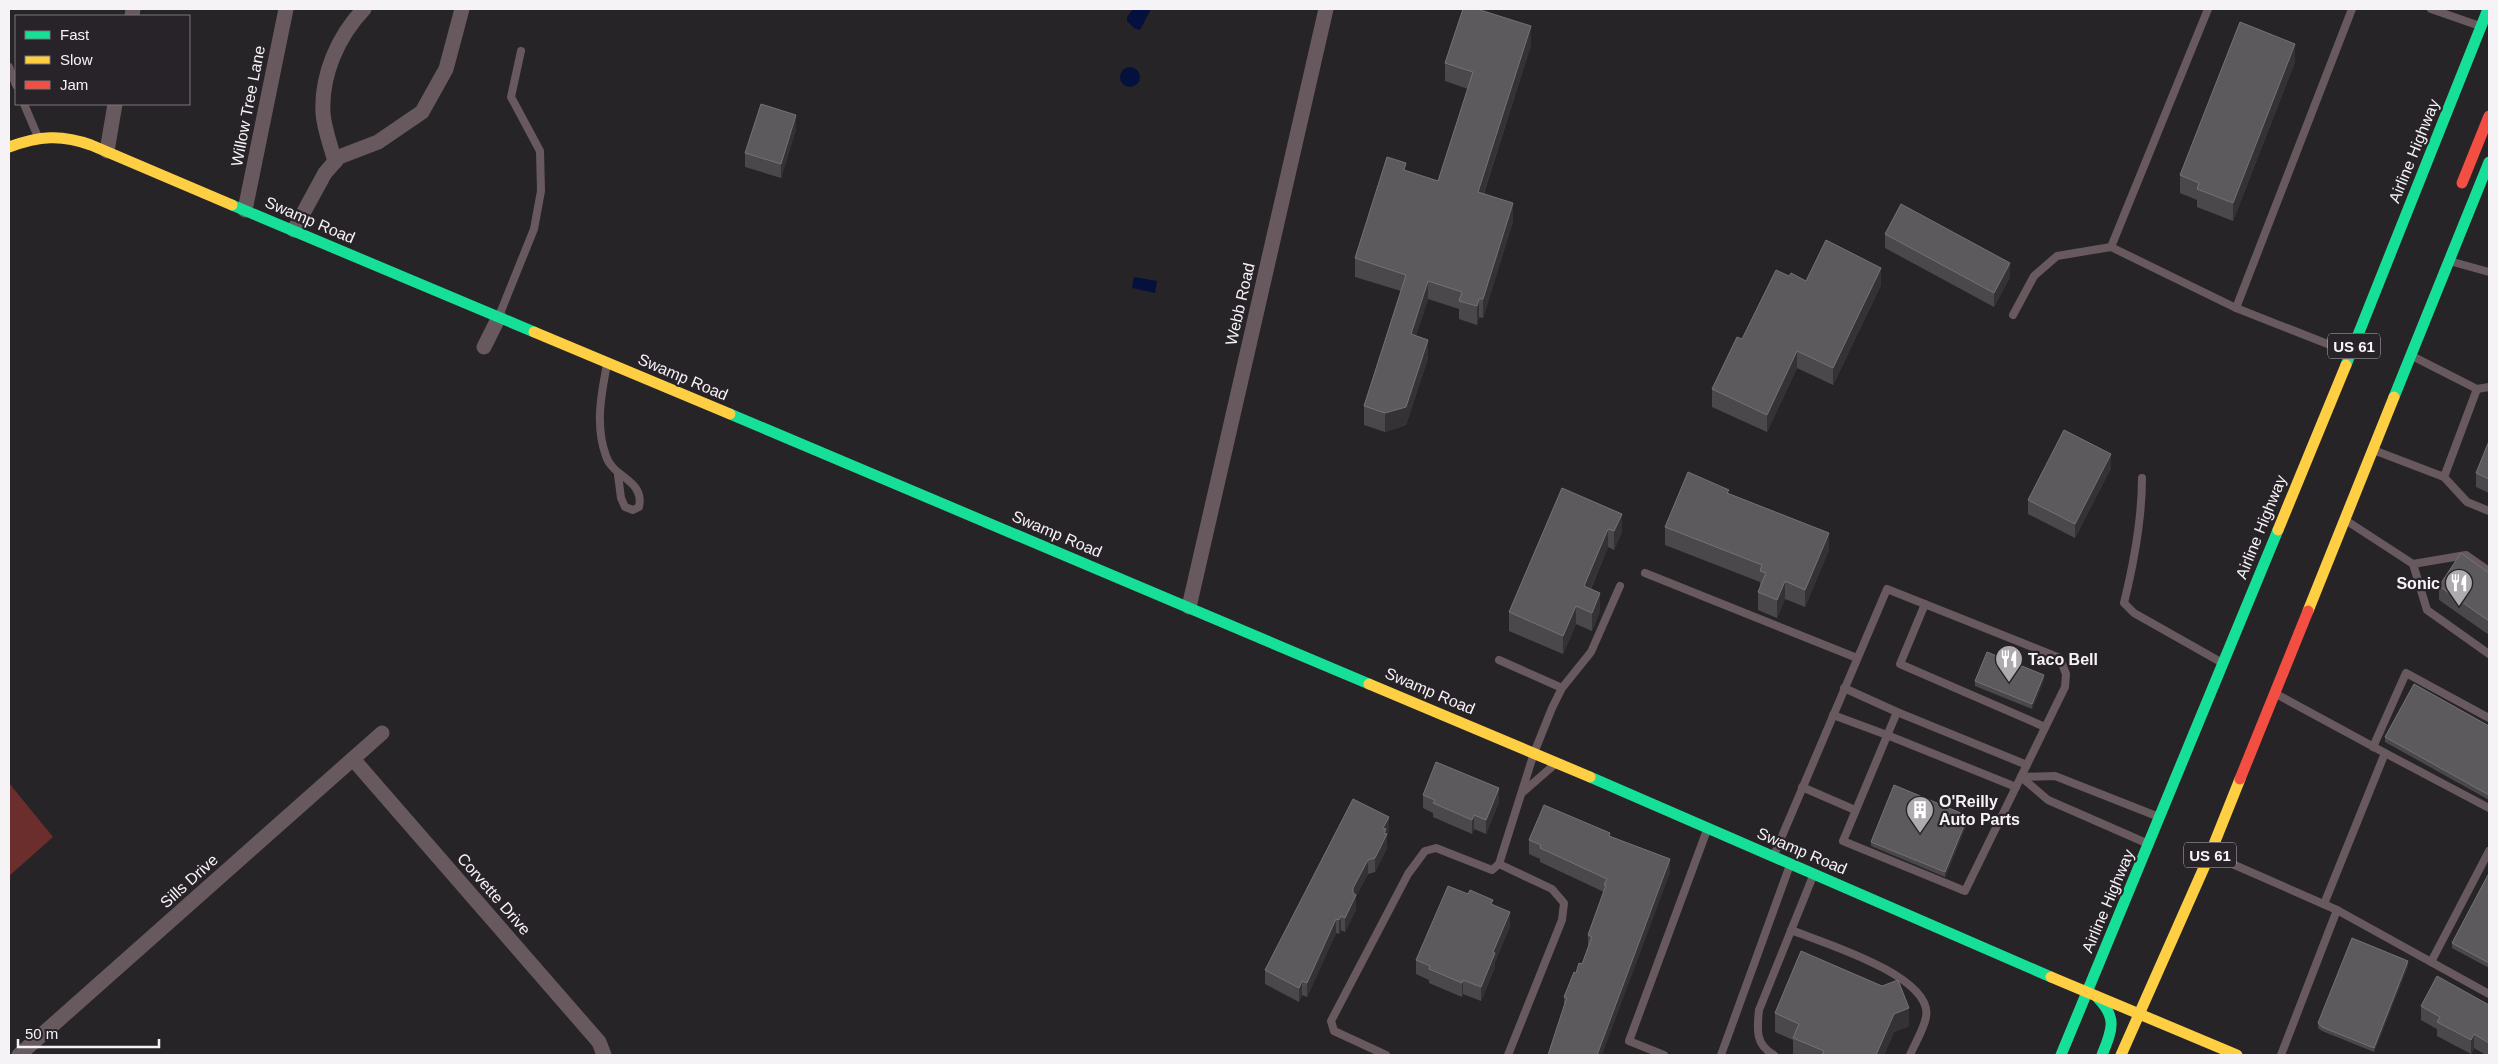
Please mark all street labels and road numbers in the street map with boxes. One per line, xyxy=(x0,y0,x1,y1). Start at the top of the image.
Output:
street label: Willow Tree Lane xyxy=(228,44,268,168)
street label: Airline Highway xyxy=(2385,97,2443,205)
street label: Swamp Road xyxy=(262,193,358,247)
street label: Webb Road xyxy=(1222,261,1258,347)
road number: US 61 xyxy=(2328,334,2380,358)
street label: Swamp Road xyxy=(635,350,731,404)
street label: Airline Highway xyxy=(2232,473,2290,581)
street label: Swamp Road xyxy=(1009,507,1105,561)
street label: Swamp Road xyxy=(1382,664,1478,718)
street label: Swamp Road xyxy=(1754,824,1850,878)
road number: US 61 xyxy=(2184,842,2236,868)
street label: Airline Highway xyxy=(2079,847,2137,955)
street label: Corvette Drive xyxy=(454,850,534,938)
street label: Sills Drive xyxy=(157,851,221,911)

